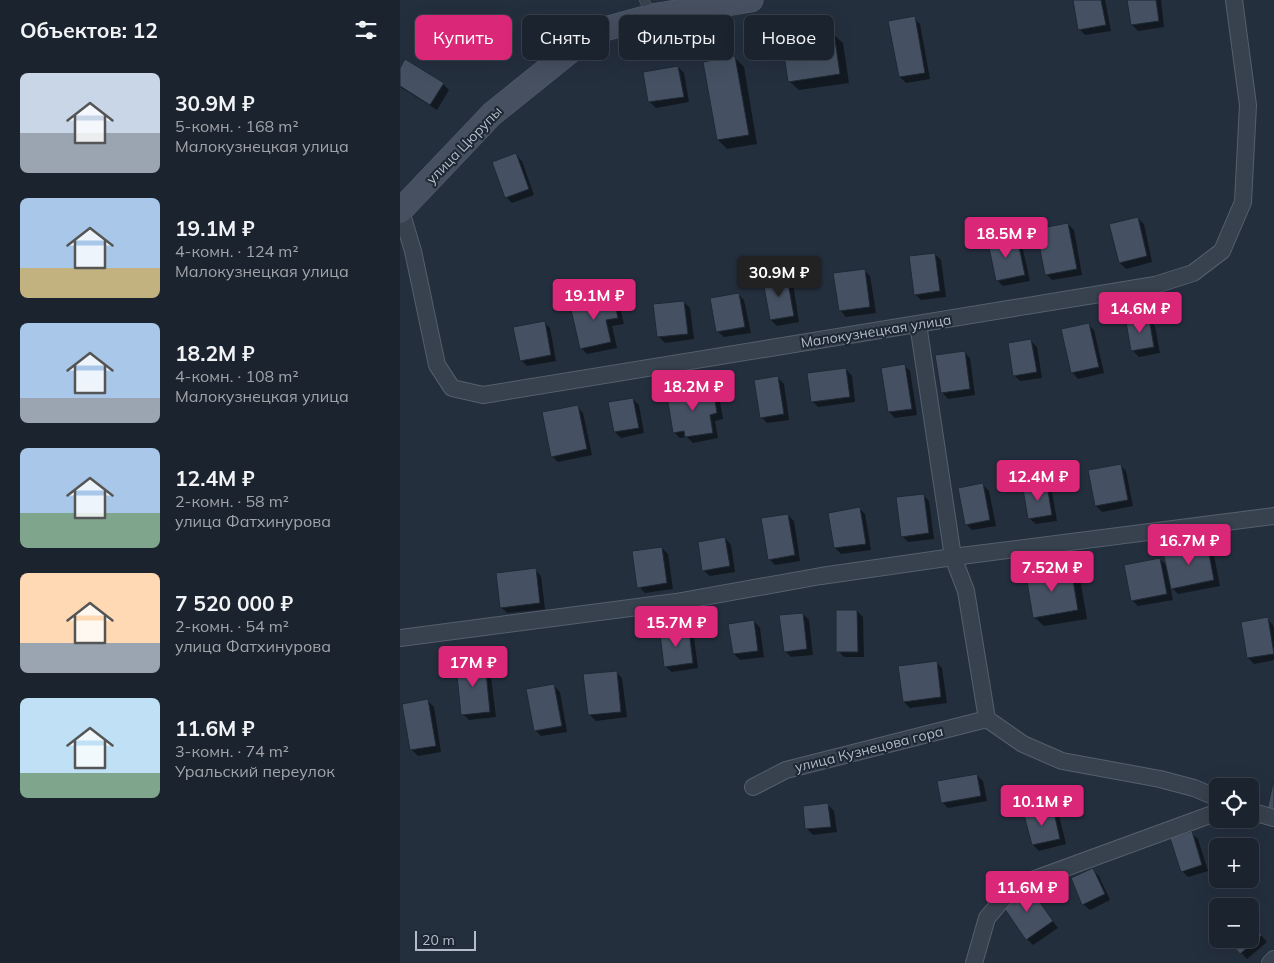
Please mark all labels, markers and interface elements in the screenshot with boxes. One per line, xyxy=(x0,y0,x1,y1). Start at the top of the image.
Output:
chip: Купить xyxy=(415,15,512,60)
chip: Снять xyxy=(522,15,609,60)
chip: Фильтры xyxy=(619,15,734,60)
chip: Новое xyxy=(744,15,834,60)
icon: filters xyxy=(352,16,380,44)
text: Объектов: 12 xyxy=(20,17,158,43)
text: 30.9M ₽ xyxy=(175,90,255,116)
icon: home xyxy=(60,93,120,153)
street label: улица Цюрупы xyxy=(422,102,506,188)
text: 5-комн. · 168 m² xyxy=(175,116,299,136)
text: Малокузнецкая улица xyxy=(175,136,349,156)
text: 19.1M ₽ xyxy=(175,215,255,241)
pin: 18.5M ₽ xyxy=(960,216,1052,259)
icon: home xyxy=(60,218,120,278)
text: 18.5M ₽ xyxy=(976,223,1036,243)
text: 4-комн. · 124 m² xyxy=(175,241,299,261)
pin: 30.9M ₽ xyxy=(733,256,825,298)
text: Малокузнецкая улица xyxy=(175,261,349,281)
text: 30.9M ₽ xyxy=(749,262,809,282)
pin: 19.1M ₽ xyxy=(548,278,640,321)
text: 19.1M ₽ xyxy=(564,285,624,305)
pin: 14.6M ₽ xyxy=(1094,292,1186,334)
text: 14.6M ₽ xyxy=(1110,298,1170,318)
street label: Малокузнецкая улица xyxy=(800,310,952,352)
text: 18.2M ₽ xyxy=(175,340,255,366)
icon: home xyxy=(60,343,120,403)
text: 4-комн. · 108 m² xyxy=(175,366,299,386)
pin: 18.2M ₽ xyxy=(647,370,739,412)
text: 18.2M ₽ xyxy=(663,376,723,396)
text: Малокузнецкая улица xyxy=(175,386,349,406)
pin: 12.4M ₽ xyxy=(992,460,1084,502)
text: 12.4M ₽ xyxy=(175,465,255,491)
text: 12.4M ₽ xyxy=(1008,466,1068,486)
icon: home xyxy=(60,468,120,528)
text: 2-комн. · 58 m² xyxy=(175,491,289,511)
text: улица Фатхинурова xyxy=(175,511,331,531)
pin: 16.7M ₽ xyxy=(1143,524,1235,566)
text: 16.7M ₽ xyxy=(1159,530,1219,550)
pin: 7.52M ₽ xyxy=(1006,550,1098,593)
text: 7.52M ₽ xyxy=(1022,557,1082,577)
text: 7 520 000 ₽ xyxy=(175,590,293,616)
icon: home xyxy=(60,593,120,653)
pin: 15.7M ₽ xyxy=(630,606,722,648)
text: 15.7M ₽ xyxy=(646,612,706,632)
text: 2-комн. · 54 m² xyxy=(175,616,289,636)
text: улица Фатхинурова xyxy=(175,636,331,656)
pin: 17M ₽ xyxy=(438,646,508,688)
text: 17M ₽ xyxy=(449,652,497,672)
text: 11.6M ₽ xyxy=(175,715,255,741)
icon: home xyxy=(60,718,120,778)
street label: улица Кузнецова гора xyxy=(793,722,945,776)
text: 3-комн. · 74 m² xyxy=(175,741,289,761)
text: Уральский переулок xyxy=(175,761,335,781)
map controls xyxy=(1209,778,1259,948)
button: locate xyxy=(1209,778,1259,828)
pin: 10.1M ₽ xyxy=(996,784,1088,827)
text: 10.1M ₽ xyxy=(1012,791,1072,811)
button: + xyxy=(1209,838,1259,888)
pin: 11.6M ₽ xyxy=(981,870,1073,913)
text: 11.6M ₽ xyxy=(997,877,1057,897)
button: − xyxy=(1209,898,1259,948)
scale bar xyxy=(415,928,476,951)
text: 20 m xyxy=(422,931,455,949)

